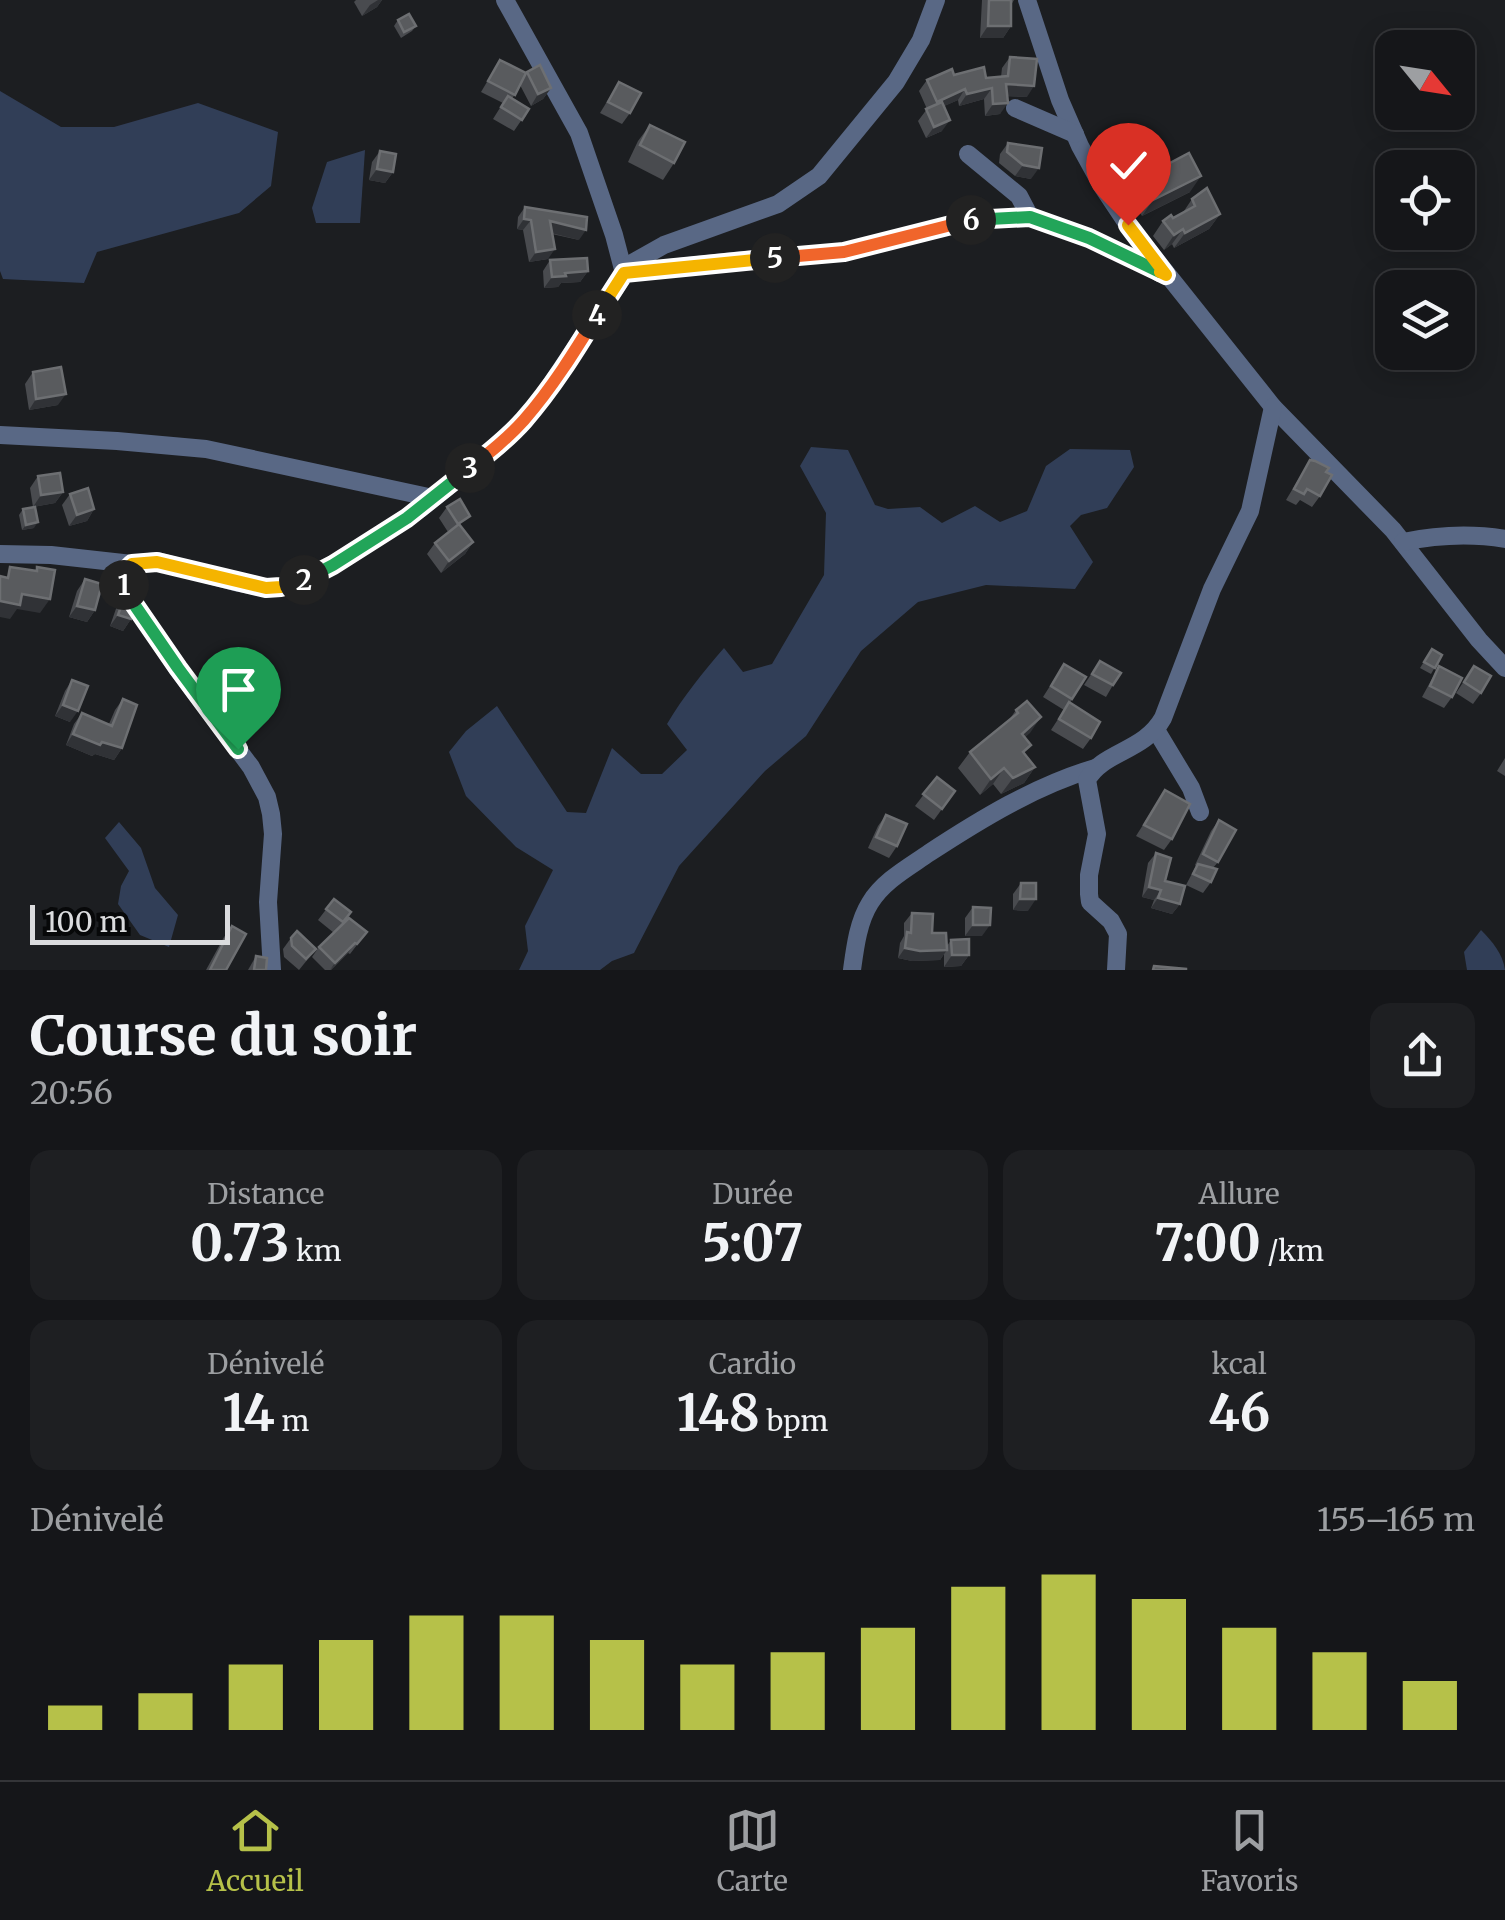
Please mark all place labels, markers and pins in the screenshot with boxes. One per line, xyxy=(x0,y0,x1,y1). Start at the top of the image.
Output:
pin xyxy=(1086,123,1171,226)
pin: 6 xyxy=(946,195,996,245)
pin: 5 xyxy=(750,233,800,283)
pin: 4 xyxy=(572,290,622,340)
pin: 3 xyxy=(445,443,495,493)
pin: 2 xyxy=(279,555,329,605)
pin: 1 xyxy=(99,560,149,610)
pin xyxy=(196,647,281,750)

